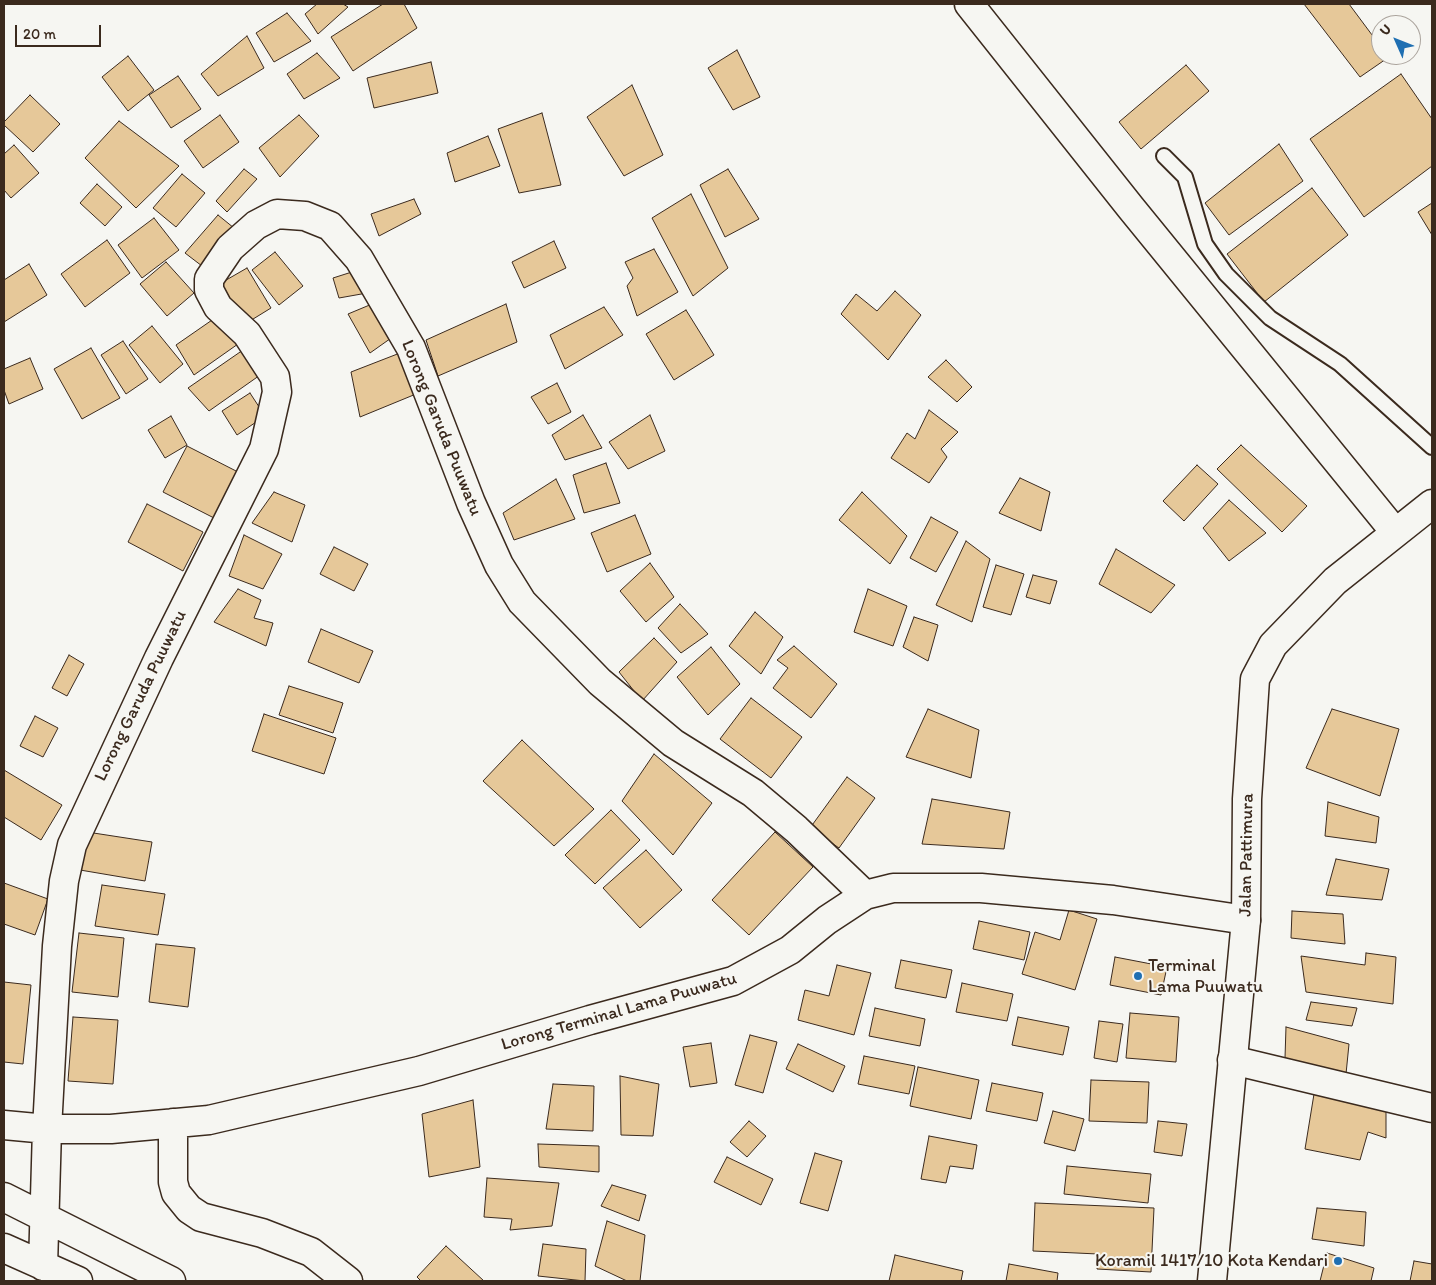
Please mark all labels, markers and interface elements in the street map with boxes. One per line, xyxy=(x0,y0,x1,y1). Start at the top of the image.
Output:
scale bar xyxy=(18,15,104,47)
north arrow xyxy=(1371,15,1421,65)
text: U xyxy=(1376,21,1395,39)
text: 20 m xyxy=(23,25,56,43)
street label: Lorong Garuda Puuwatu xyxy=(396,337,486,519)
street label: Lorong Garuda Puuwatu xyxy=(90,607,192,785)
street label: Jalan Pattimura xyxy=(1235,793,1259,917)
place label: Terminal Lama Puuwatu xyxy=(1148,955,1263,998)
street label: Lorong Terminal Lama Puuwatu xyxy=(499,968,739,1056)
marker: Terminal Lama Puuwatu xyxy=(1132,970,1144,982)
place label: Koramil 1417/10 Kota Kendari xyxy=(1095,1250,1328,1272)
marker: Koramil 1417/10 Kota Kendari xyxy=(1332,1255,1344,1267)

